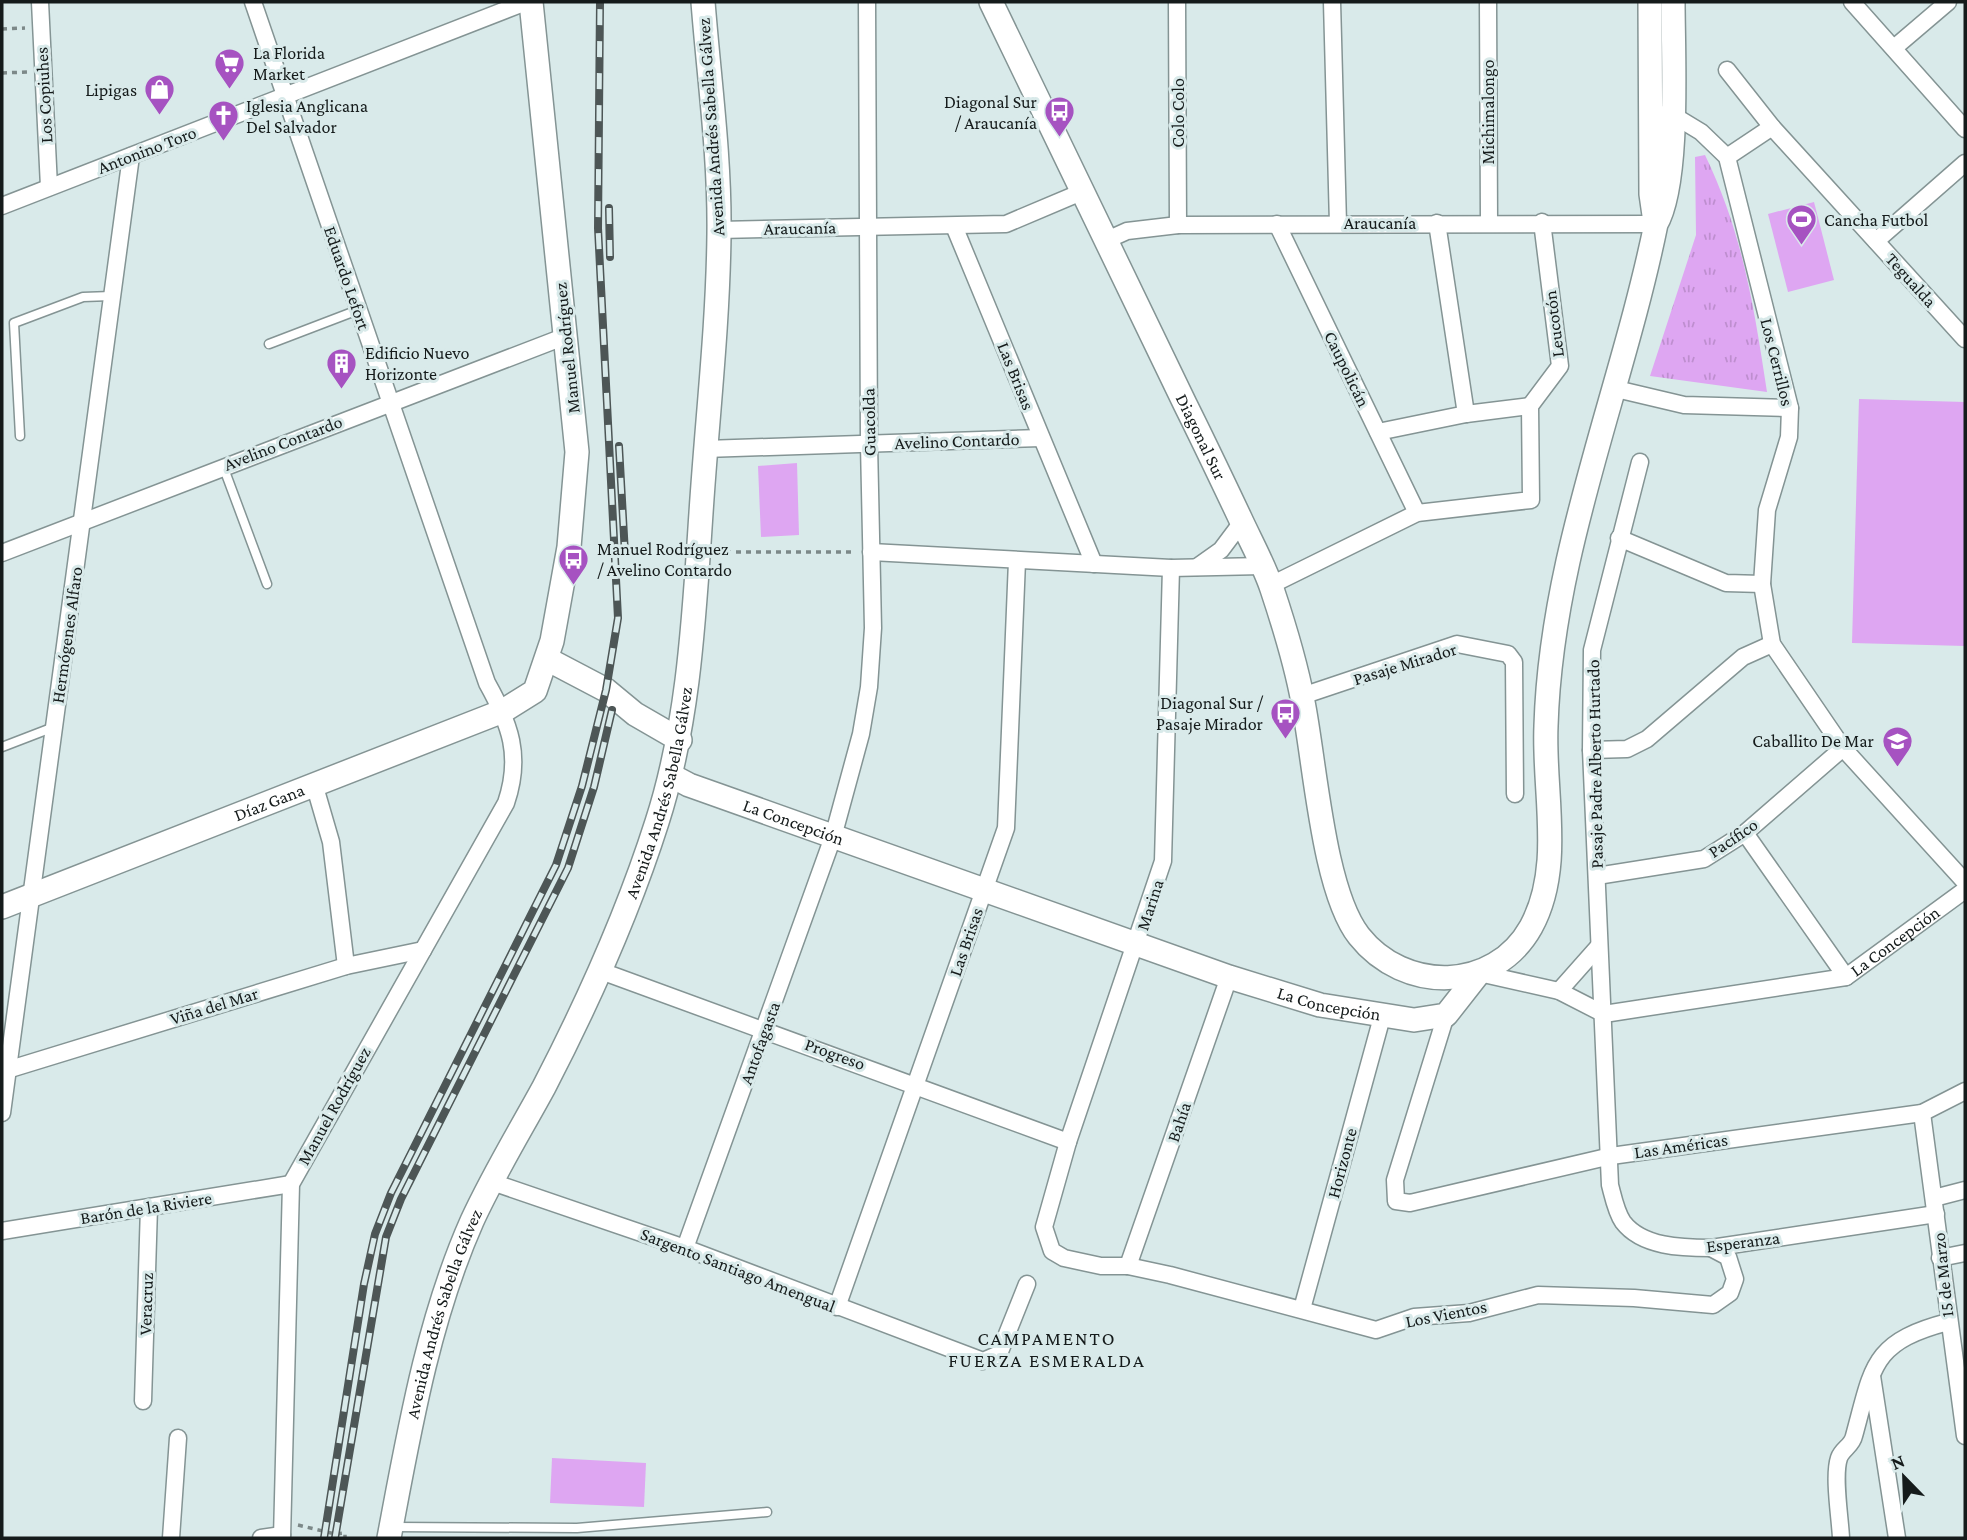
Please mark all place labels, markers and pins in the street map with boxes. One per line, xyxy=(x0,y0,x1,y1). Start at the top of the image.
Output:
place label: La Florida Market xyxy=(253,43,325,84)
supermarket icon: La Florida Market xyxy=(213,46,247,90)
shop icon: Lipigas xyxy=(143,73,177,117)
place label: Lipigas xyxy=(85,80,137,100)
place label: Diagonal Sur / Araucanía xyxy=(944,92,1038,133)
bus stop icon: Diagonal Sur / Araucanía xyxy=(1043,95,1077,139)
place label: Iglesia Anglicana Del Salvador xyxy=(246,96,368,137)
church icon: Iglesia Anglicana Del Salvador xyxy=(206,99,240,143)
sports icon: Cancha Futbol xyxy=(1784,203,1818,247)
place label: Cancha Futbol xyxy=(1824,210,1929,230)
place label: Edificio Nuevo Horizonte xyxy=(365,343,469,384)
building icon: Edificio Nuevo Horizonte xyxy=(325,346,359,390)
place label: Manuel Rodríguez / Avelino Contardo xyxy=(597,539,732,580)
bus stop icon: Manuel Rodríguez / Avelino Contardo xyxy=(557,542,591,586)
place label: Diagonal Sur / Pasaje Mirador xyxy=(1156,693,1264,735)
bus stop icon: Diagonal Sur / Pasaje Mirador xyxy=(1269,696,1303,740)
school or university icon: Caballito De Mar xyxy=(1880,724,1914,768)
place label: Caballito De Mar xyxy=(1752,731,1875,751)

